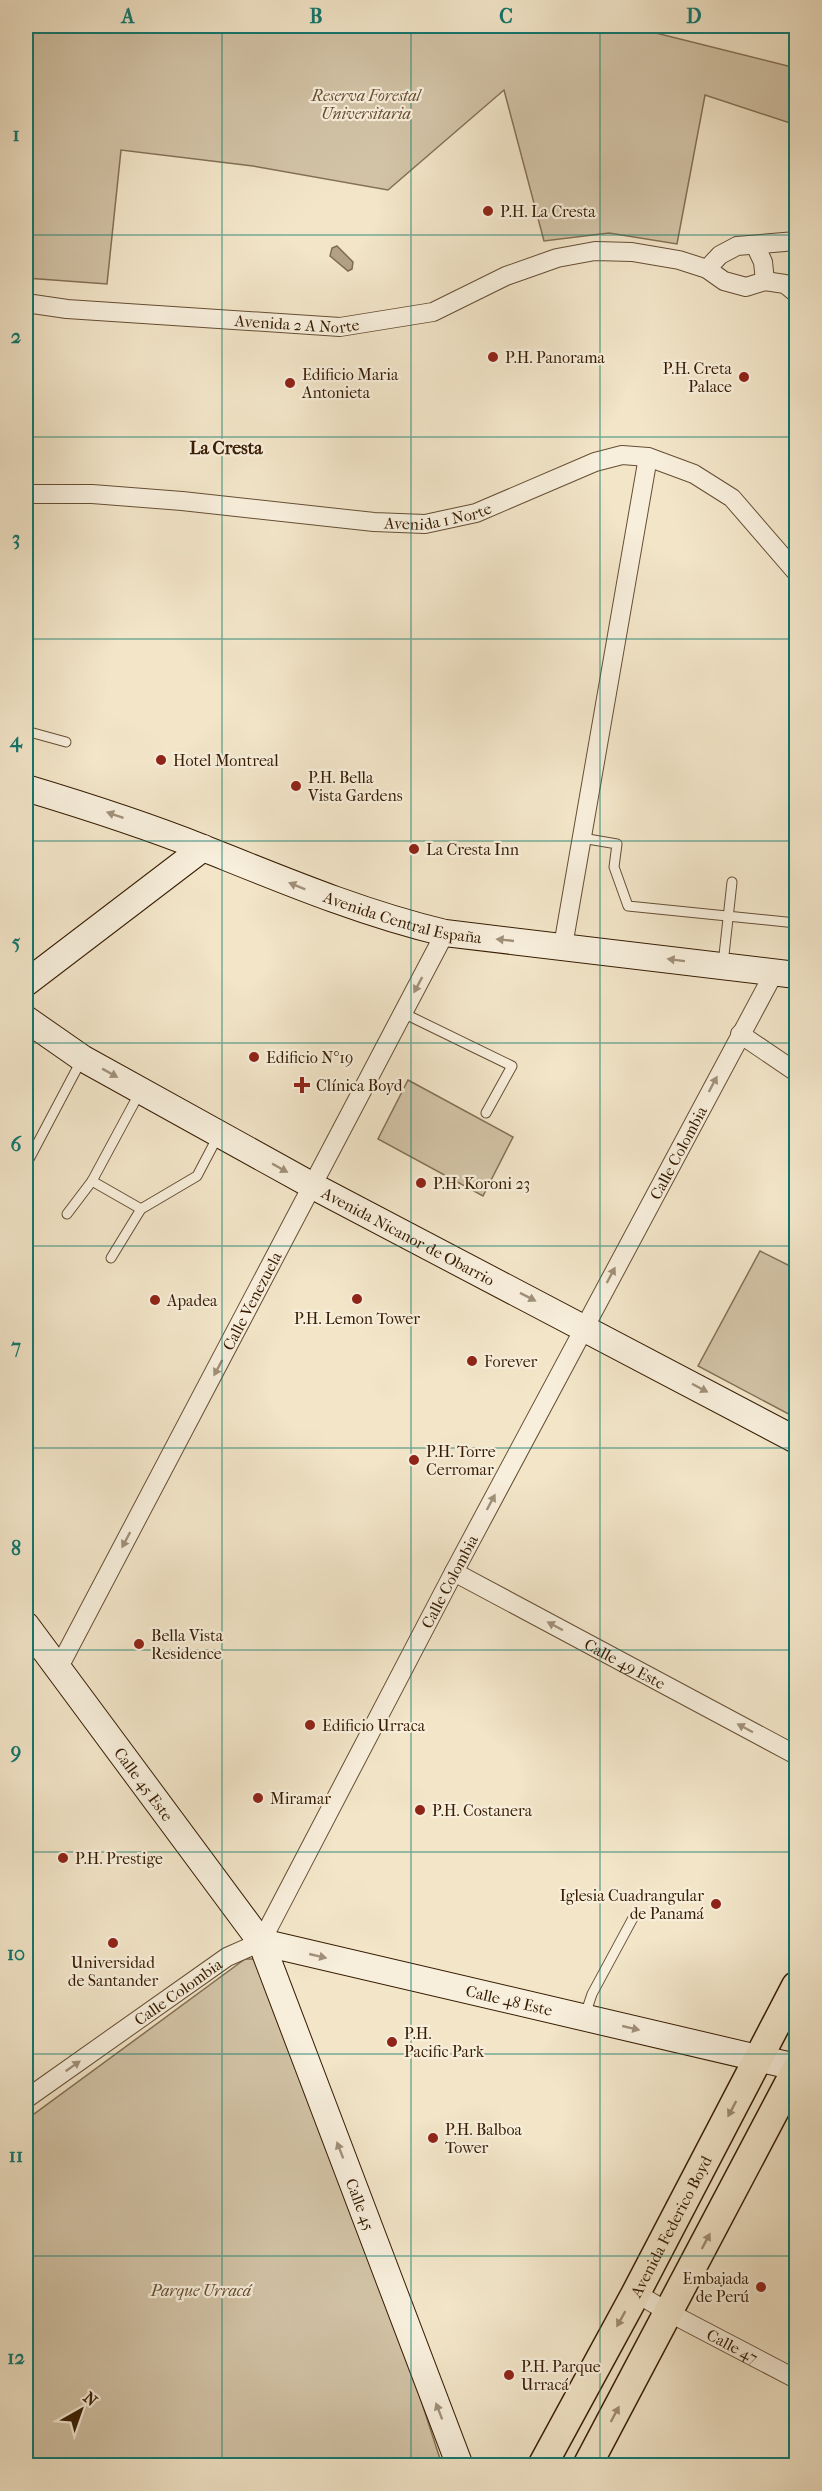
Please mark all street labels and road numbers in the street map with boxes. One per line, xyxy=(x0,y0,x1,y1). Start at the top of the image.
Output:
street label: Avenida 2 A Norte xyxy=(233,311,361,337)
street label: Avenida 1 Norte xyxy=(383,499,494,534)
street label: Avenida Central España xyxy=(320,887,483,947)
street label: Calle Colombia xyxy=(646,1102,711,1203)
street label: Avenida Nicanor de Obarrio xyxy=(318,1183,498,1290)
street label: Calle Venezuela xyxy=(218,1248,286,1354)
street label: Calle Colombia xyxy=(417,1531,482,1632)
street label: Calle 49 Este xyxy=(581,1635,669,1693)
street label: Calle 45 Este xyxy=(110,1744,177,1825)
street label: Calle Colombia xyxy=(131,1954,226,2030)
street label: Calle 48 Este xyxy=(464,1981,555,2020)
street label: Avenida Federico Boyd xyxy=(626,2152,716,2301)
street label: Calle 45 xyxy=(342,2176,379,2233)
street label: Calle 47 xyxy=(703,2325,761,2367)

